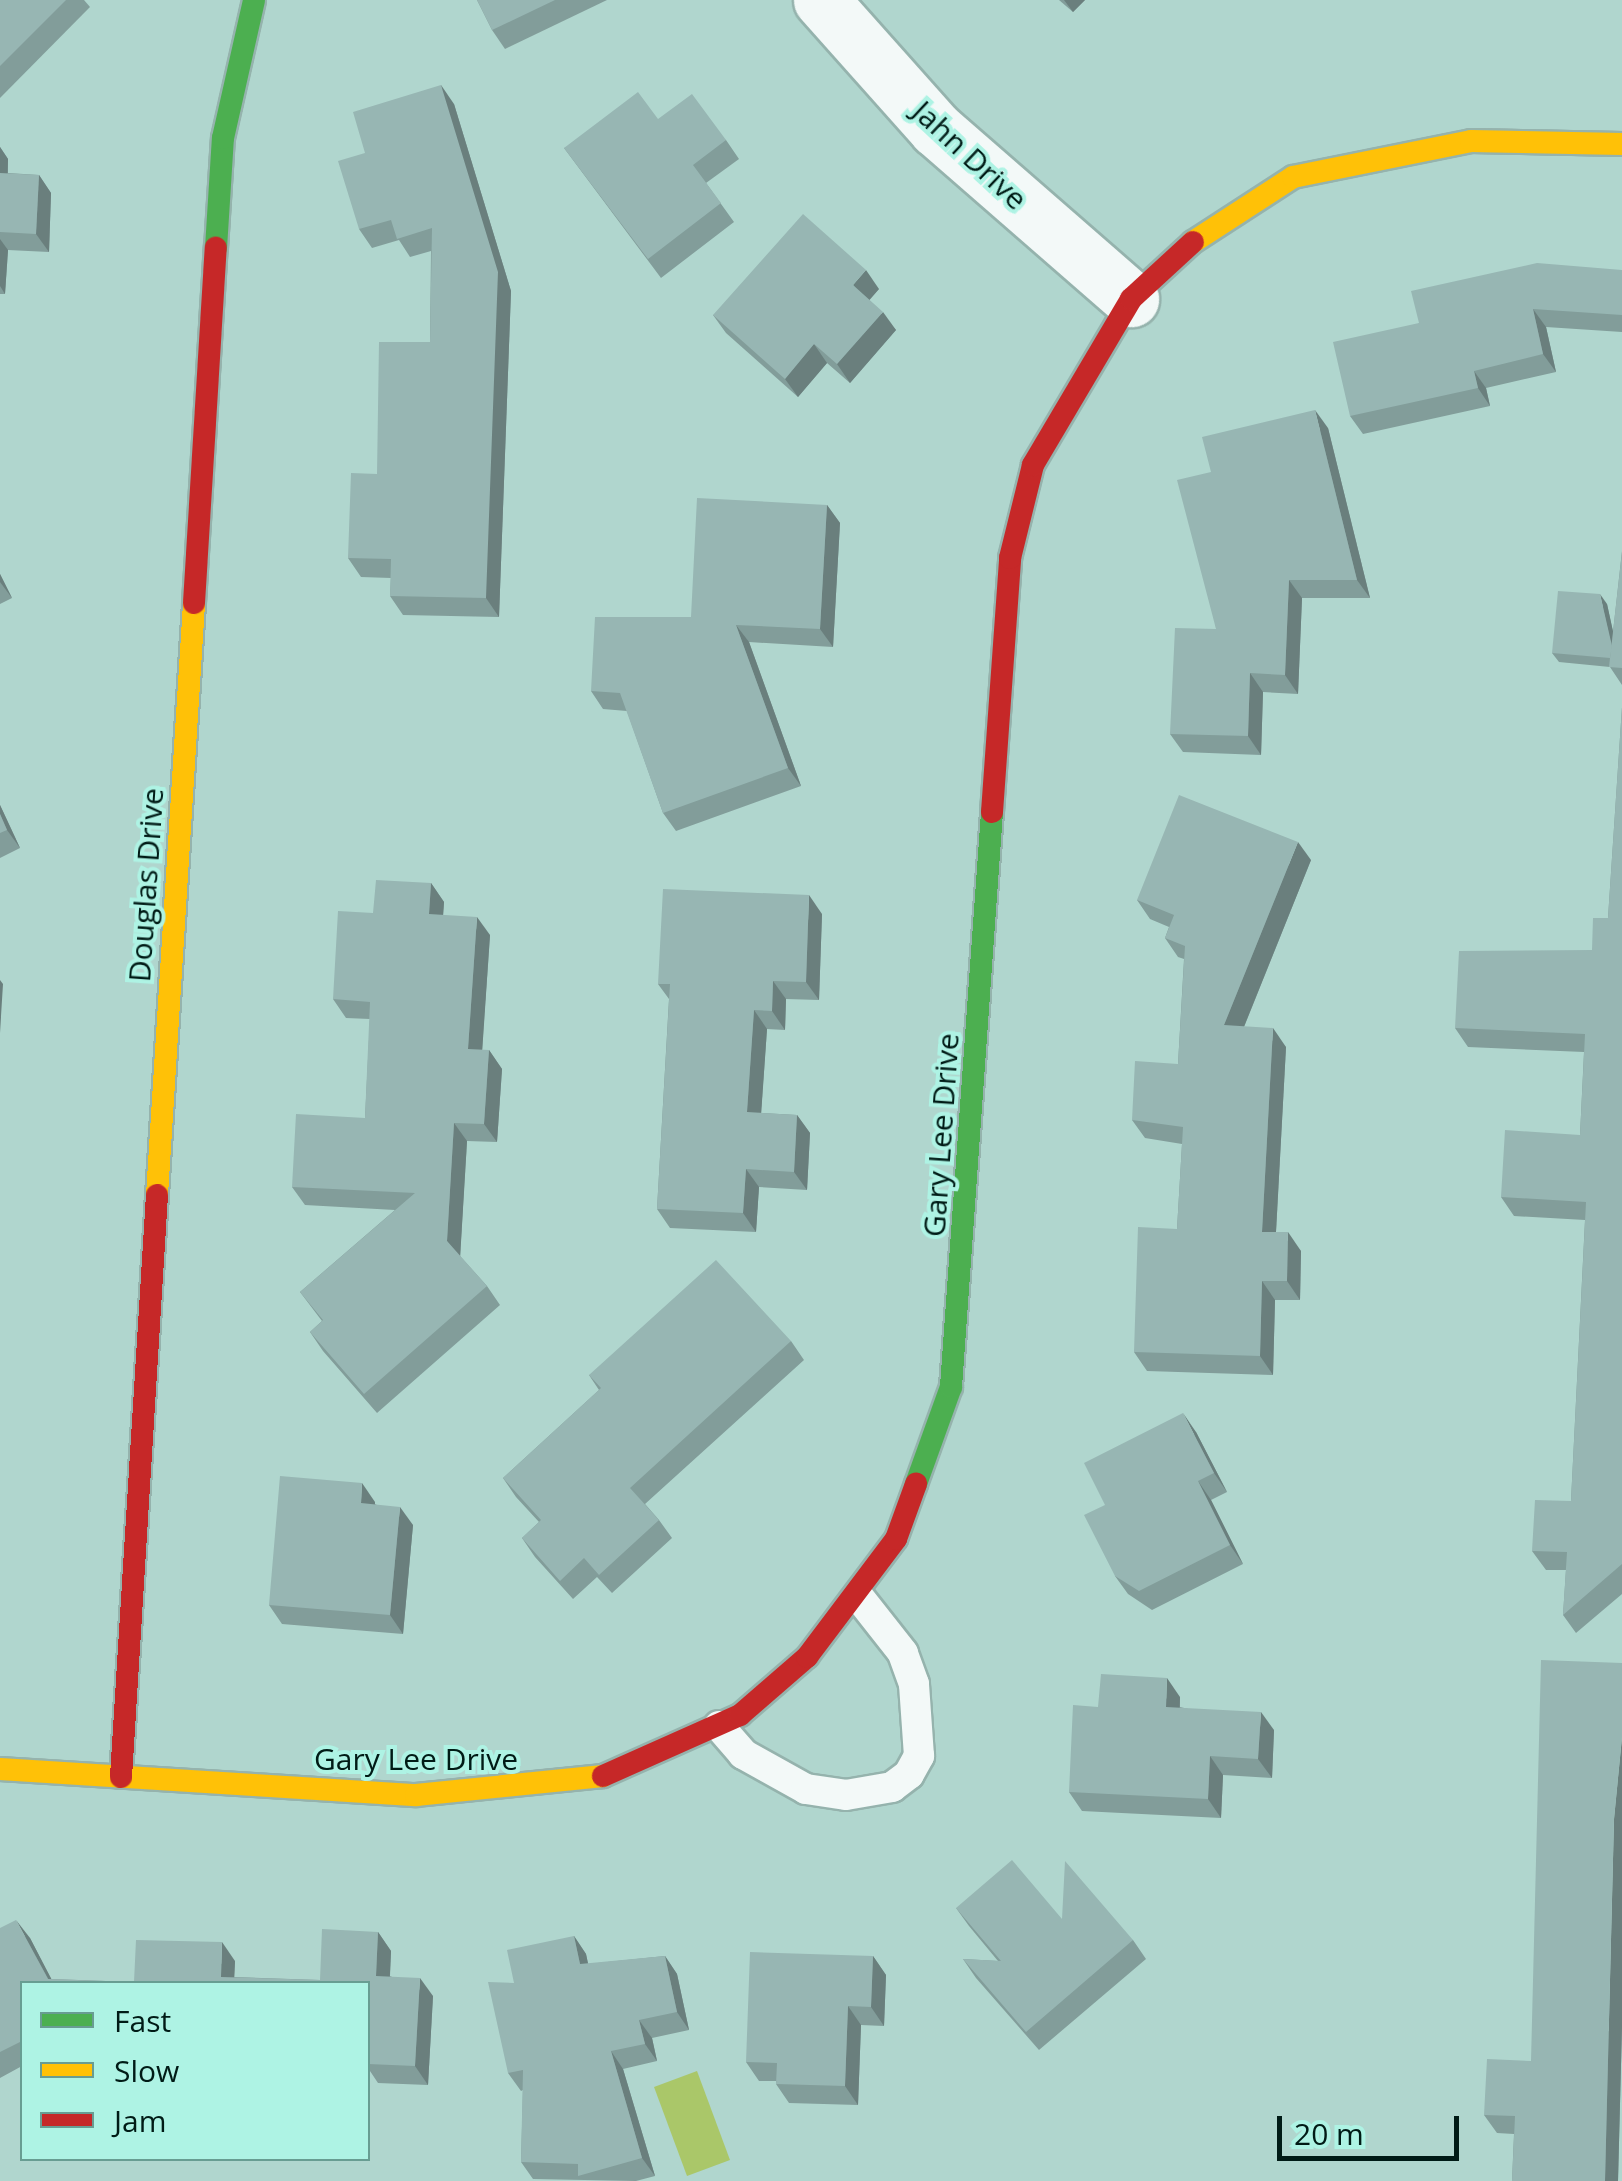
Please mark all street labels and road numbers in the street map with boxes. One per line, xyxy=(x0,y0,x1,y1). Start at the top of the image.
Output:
street label: Jahn Drive xyxy=(906,93,1034,217)
street label: Douglas Drive xyxy=(121,787,171,983)
street label: Gary Lee Drive xyxy=(916,1032,966,1238)
street label: Gary Lee Drive xyxy=(314,1741,518,1777)

